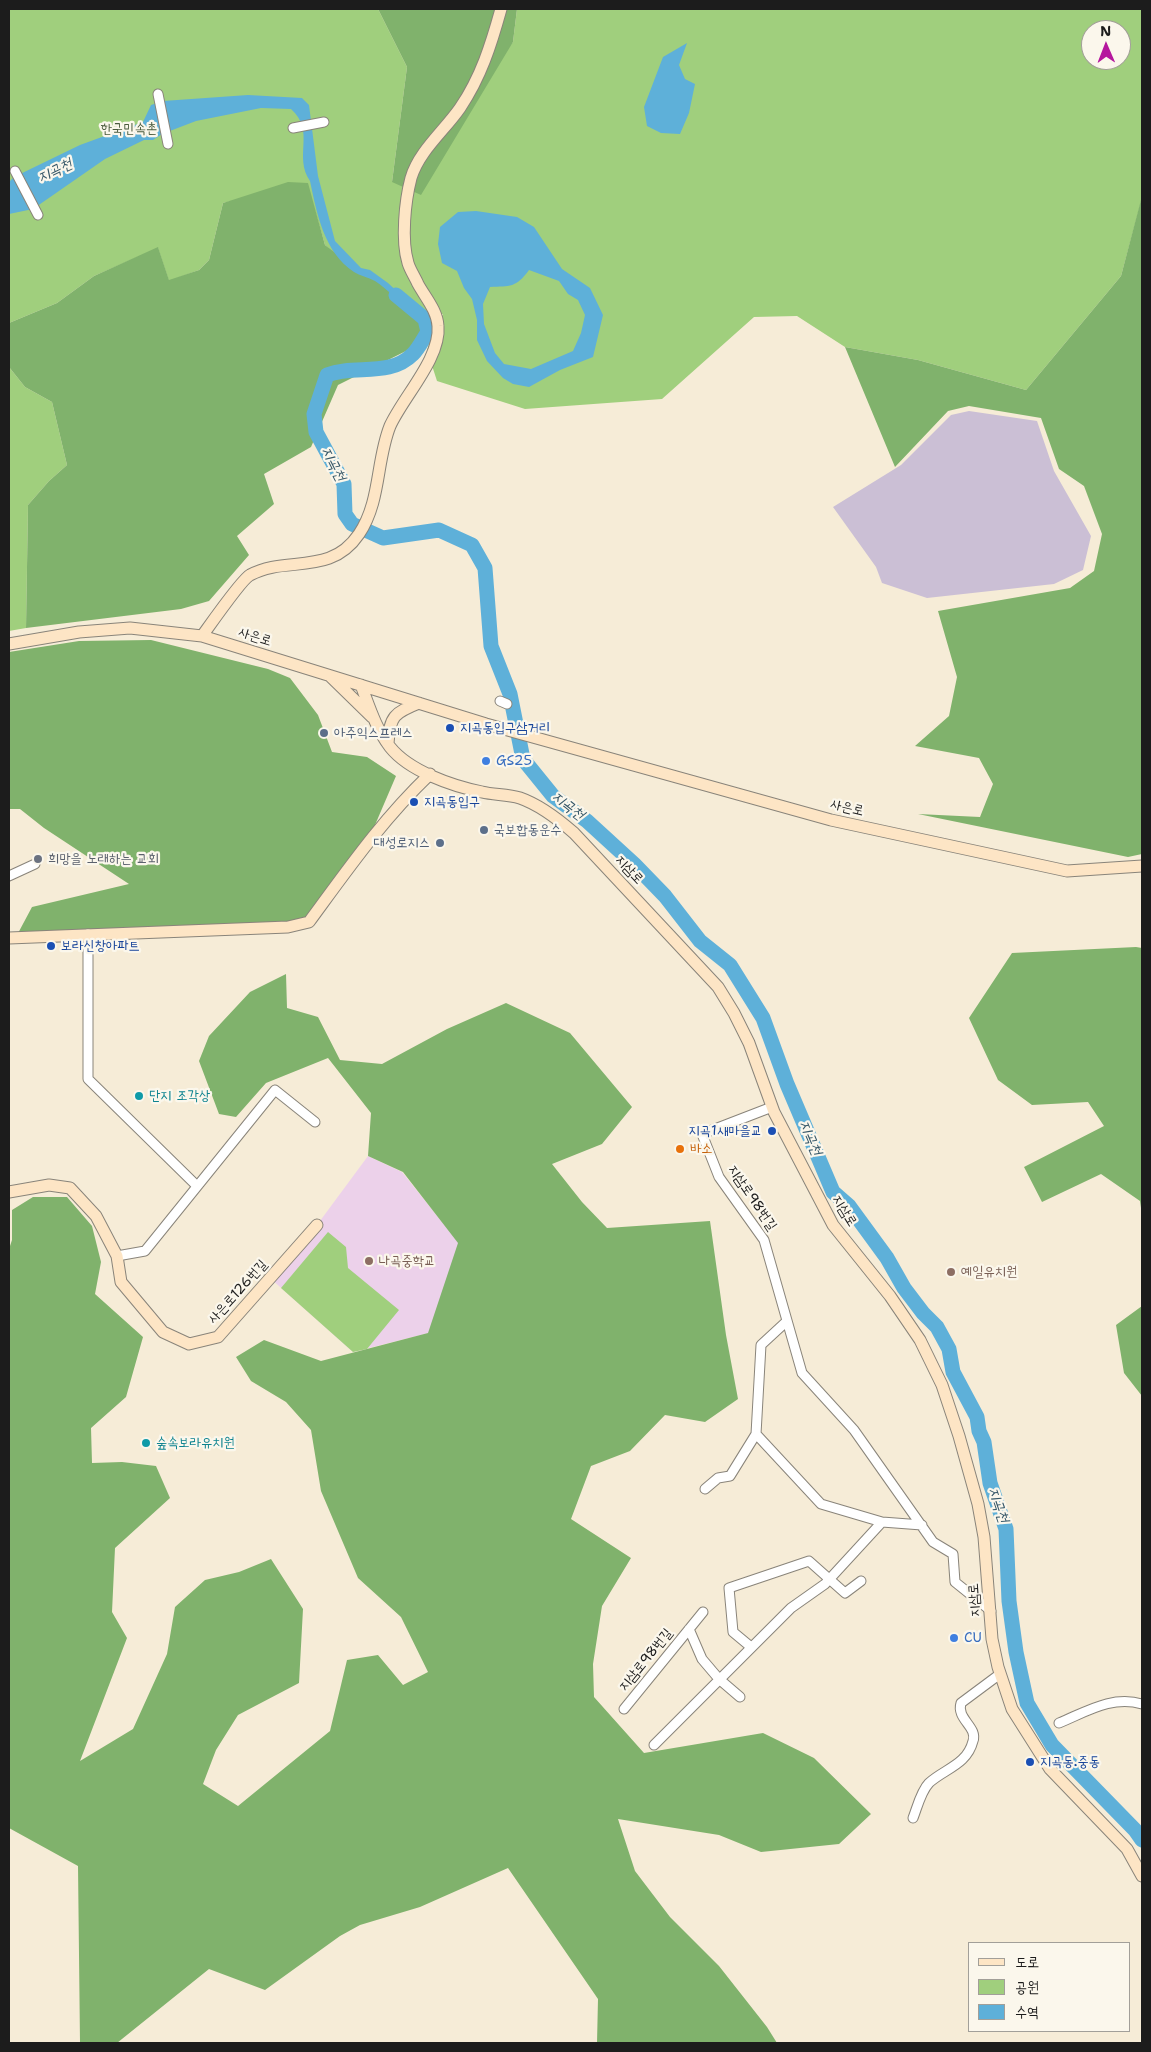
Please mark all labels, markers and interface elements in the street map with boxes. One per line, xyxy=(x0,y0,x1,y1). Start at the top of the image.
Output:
north arrow xyxy=(1081,20,1131,70)
text: N xyxy=(1100,22,1111,40)
park label: 한국민속촌 xyxy=(101,121,157,137)
water label: 지곡천 xyxy=(35,155,75,187)
water label: 지곡천 xyxy=(317,444,349,484)
street label: 사은로 xyxy=(236,624,274,650)
place label: 지곡동입구삼거리 xyxy=(460,720,550,736)
marker: 지곡동입구삼거리 xyxy=(444,722,456,734)
place label: 아주익스프레스 xyxy=(334,725,413,741)
marker: 아주익스프레스 xyxy=(318,727,330,739)
place label: GS25 xyxy=(496,753,532,769)
marker: GS25 xyxy=(480,755,492,767)
water label: 지곡천 xyxy=(548,788,588,824)
place label: 지곡동입구 xyxy=(424,794,480,810)
marker: 지곡동입구 xyxy=(408,796,420,808)
street label: 사은로 xyxy=(829,796,865,820)
place label: 국보합동운수 xyxy=(494,822,562,838)
marker: 국보합동운수 xyxy=(478,824,490,836)
place label: 대성로지스 xyxy=(374,835,430,851)
marker: 대성로지스 xyxy=(434,837,446,849)
place label: 희망을 노래하는 교회 xyxy=(48,851,159,867)
street label: 지삼로 xyxy=(611,852,647,888)
marker: 희망을 노래하는 교회 xyxy=(32,853,44,865)
place label: 보라신창아파트 xyxy=(61,938,140,954)
marker: 보라신창아파트 xyxy=(45,940,57,952)
place label: 단지 조각상 xyxy=(149,1088,210,1104)
marker: 단지 조각상 xyxy=(133,1090,145,1102)
water label: 지곡천 xyxy=(795,1118,825,1158)
place label: 지곡1새마을교 xyxy=(689,1123,762,1139)
marker: 지곡1새마을교 xyxy=(766,1125,778,1137)
place label: 바소 xyxy=(690,1141,713,1157)
marker: 바소 xyxy=(674,1143,686,1155)
street label: 지삼로98번길 xyxy=(724,1162,780,1234)
street label: 지삼로 xyxy=(828,1192,860,1230)
place label: 나곡중학교 xyxy=(379,1253,435,1269)
marker: 나곡중학교 xyxy=(363,1255,375,1267)
street label: 사은로126번길 xyxy=(205,1256,271,1328)
place label: 예일유치원 xyxy=(961,1264,1017,1280)
marker: 예일유치원 xyxy=(945,1266,957,1278)
place label: 숲속보라유치원 xyxy=(156,1435,235,1451)
marker: 숲속보라유치원 xyxy=(140,1437,152,1449)
water label: 지곡천 xyxy=(984,1485,1012,1525)
street label: 지삼로 xyxy=(965,1583,985,1617)
street label: 지삼로98번길 xyxy=(616,1625,676,1695)
place label: CU xyxy=(964,1630,982,1646)
marker: CU xyxy=(948,1632,960,1644)
place label: 지곡동.중동 xyxy=(1040,1754,1100,1770)
marker: 지곡동.중동 xyxy=(1024,1756,1036,1768)
legend xyxy=(968,1942,1131,2032)
text: 도로 xyxy=(1015,1952,1039,1972)
text: 공원 xyxy=(1015,1977,1039,1997)
text: 수역 xyxy=(1015,2002,1039,2022)

